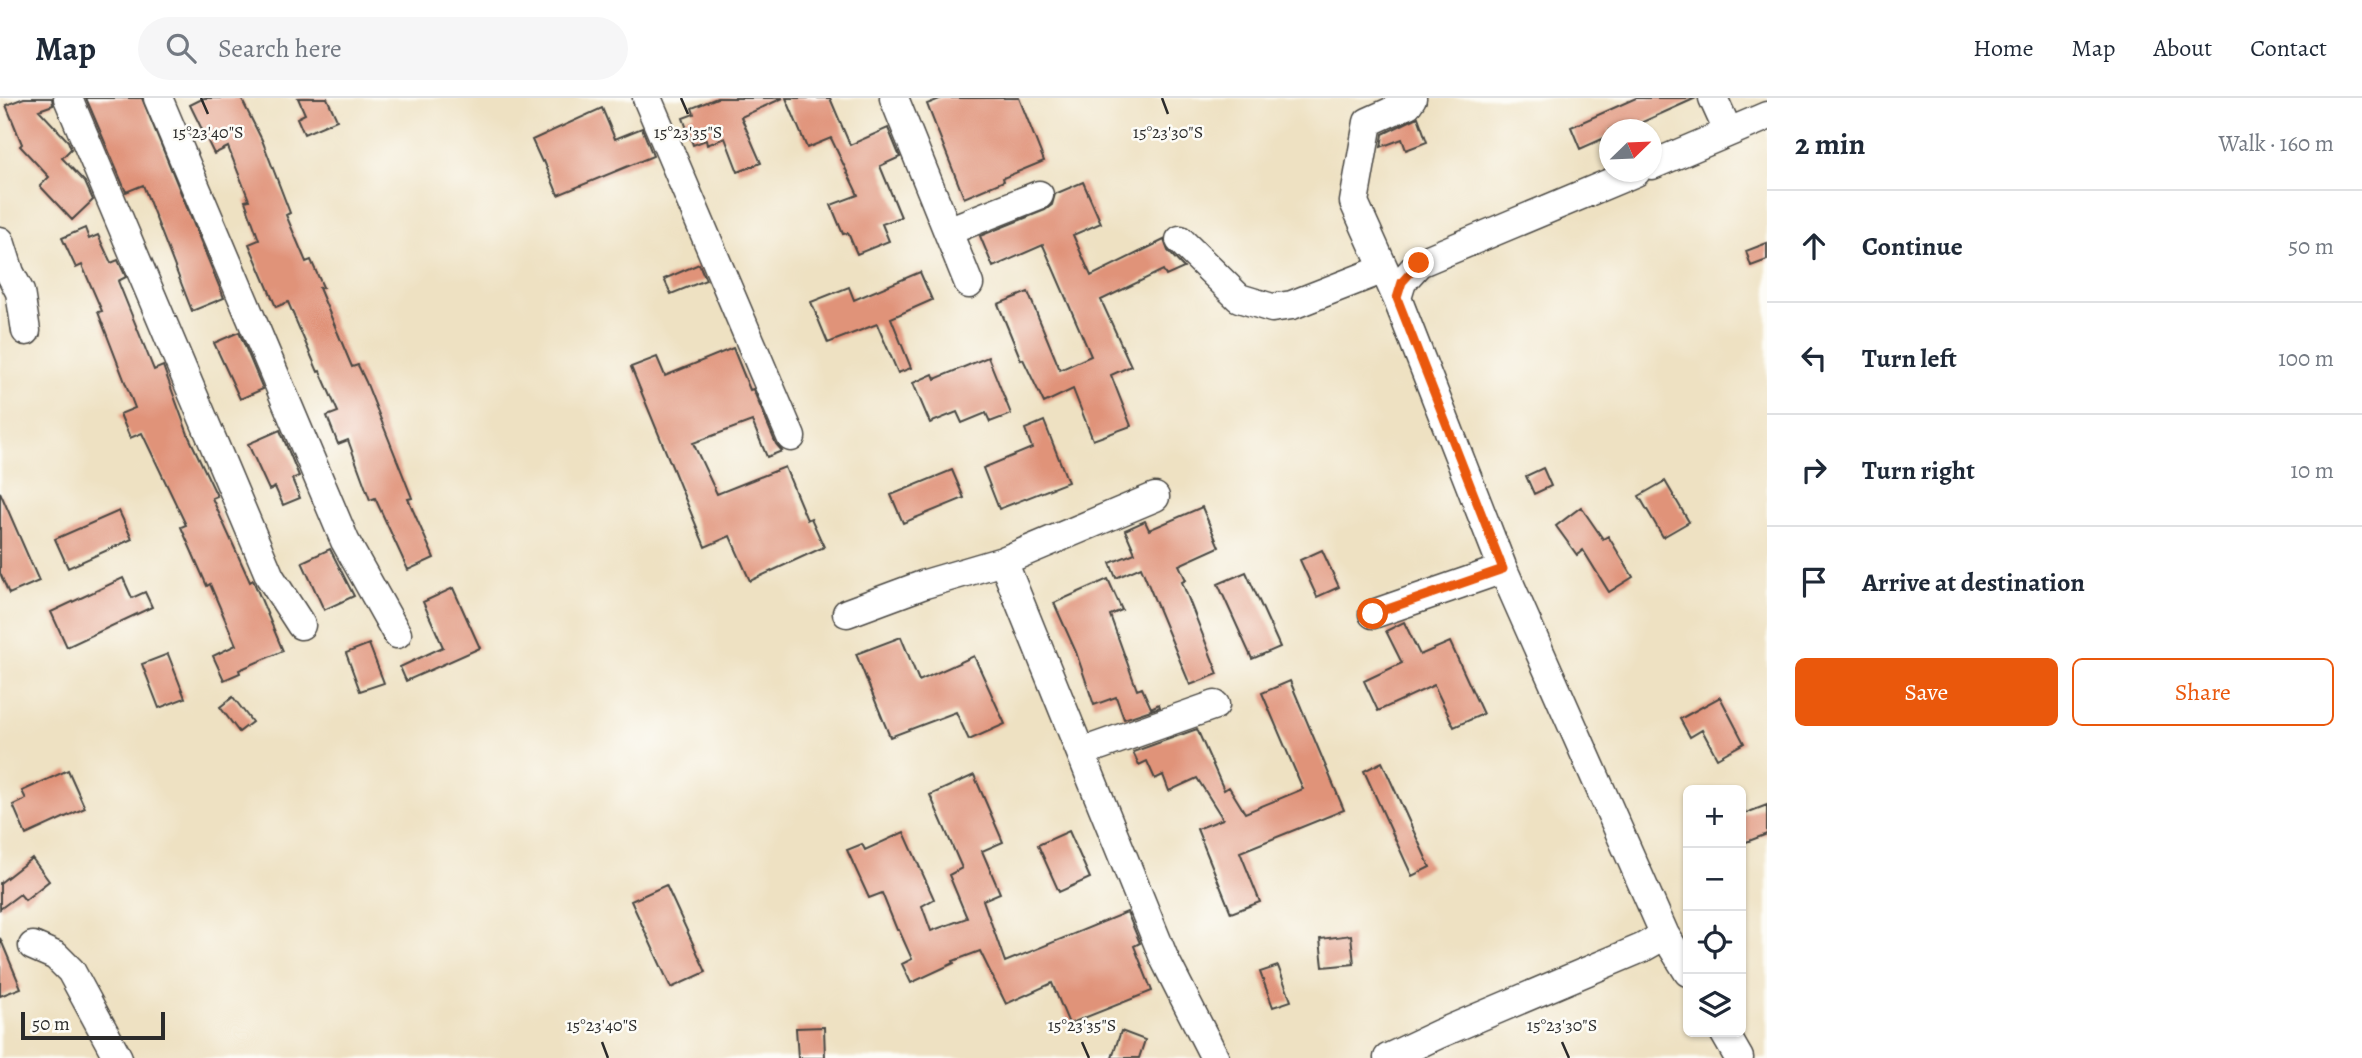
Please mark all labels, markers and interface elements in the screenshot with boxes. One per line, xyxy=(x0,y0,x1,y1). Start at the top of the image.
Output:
search box xyxy=(138,17,628,80)
text: Map xyxy=(35,26,96,71)
icon: search xyxy=(162,29,200,67)
text: Search here xyxy=(218,31,342,66)
text: Home xyxy=(1973,32,2034,64)
text: Map xyxy=(2072,32,2116,64)
text: About xyxy=(2154,32,2212,64)
text: Contact xyxy=(2250,32,2327,64)
north arrow xyxy=(1599,119,1662,182)
text: 15°23'40"S xyxy=(172,120,244,144)
text: 15°23'35"S xyxy=(654,120,722,144)
text: 15°23'30"S xyxy=(1133,120,1203,144)
text: 2 min xyxy=(1795,124,1865,164)
text: Walk · 160 m xyxy=(2219,128,2334,159)
icon: ahead xyxy=(1795,227,1833,265)
text: Continue xyxy=(1862,229,1963,264)
text: 50 m xyxy=(2288,231,2334,262)
route end xyxy=(1403,247,1434,278)
icon: left xyxy=(1795,339,1833,377)
text: Turn left xyxy=(1862,341,1957,376)
text: 100 m xyxy=(2278,343,2334,374)
icon: right xyxy=(1795,451,1833,489)
text: Turn right xyxy=(1862,453,1975,488)
text: 10 m xyxy=(2290,455,2334,486)
icon: arrive xyxy=(1795,563,1833,601)
text: Arrive at destination xyxy=(1862,565,2085,600)
route start xyxy=(1357,598,1388,629)
button: Save xyxy=(1795,658,2058,726)
button: Share xyxy=(2072,658,2334,726)
map controls xyxy=(1683,785,1746,1037)
button: + xyxy=(1683,785,1746,848)
button: − xyxy=(1683,848,1746,911)
button: locate xyxy=(1683,911,1746,974)
button: layers xyxy=(1683,974,1746,1037)
scale bar xyxy=(21,1009,164,1041)
text: 50 m xyxy=(32,1011,70,1037)
text: 15°23'40"S xyxy=(566,1013,638,1037)
text: 15°23'35"S xyxy=(1048,1013,1116,1037)
text: 15°23'30"S xyxy=(1527,1013,1597,1037)

